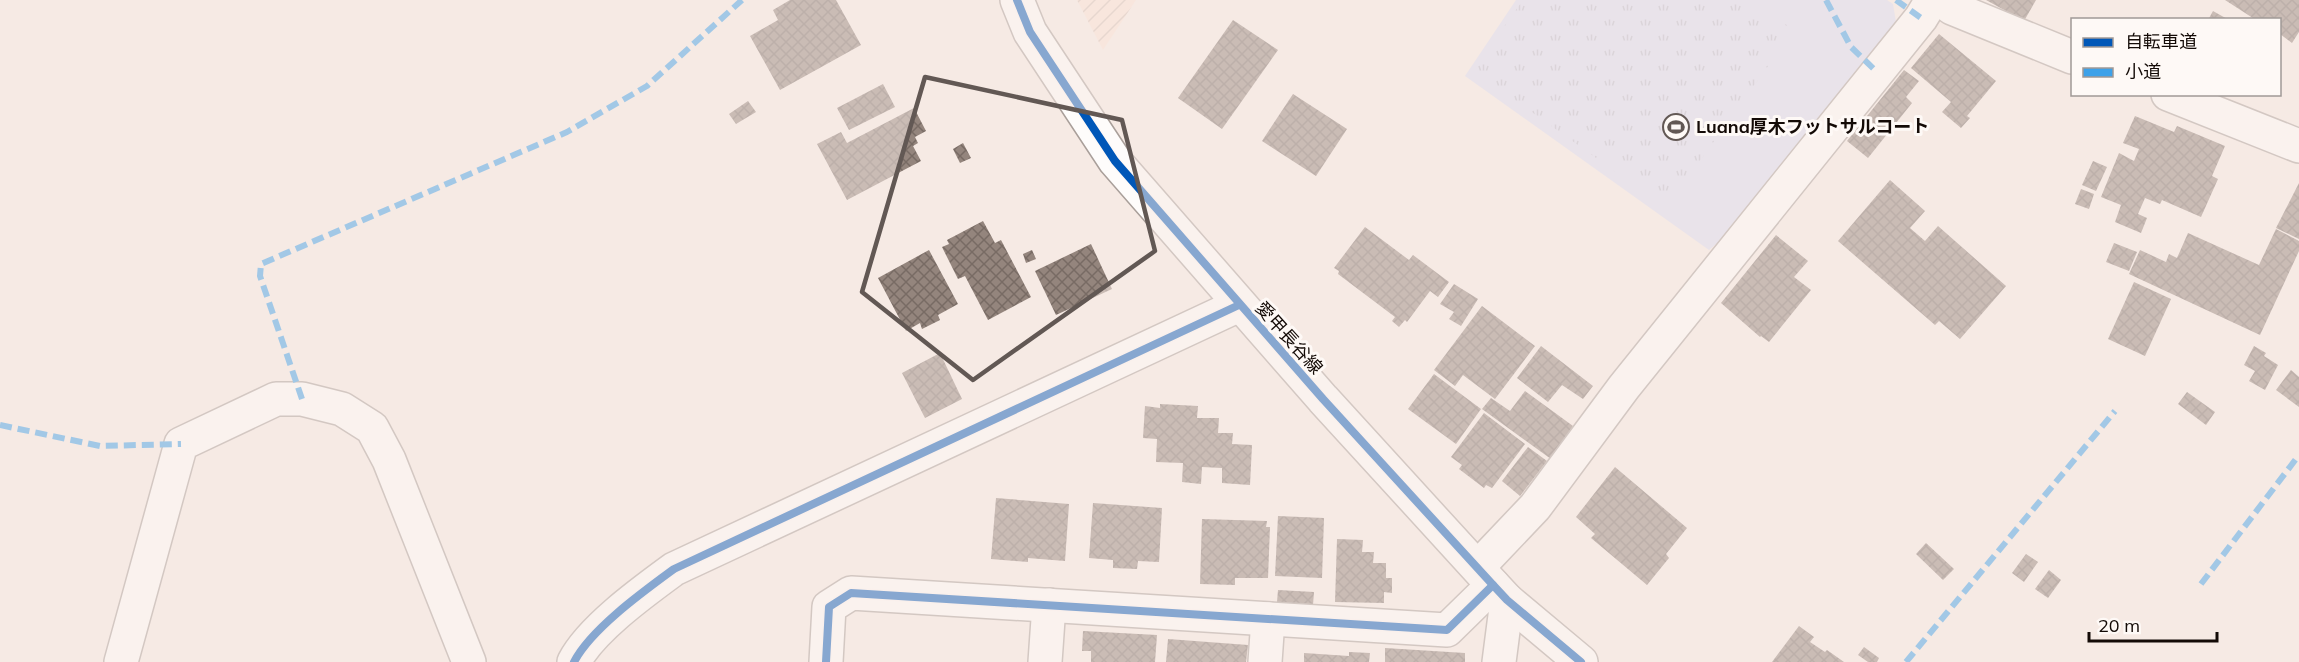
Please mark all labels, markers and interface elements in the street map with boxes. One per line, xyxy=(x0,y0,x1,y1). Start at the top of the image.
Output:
legend xyxy=(2071,18,2281,96)
text: 自転車道 xyxy=(2125,30,2197,53)
text: 小道 xyxy=(2125,60,2161,83)
sports icon: Luana厚木フットサルコート xyxy=(1661,112,1691,142)
place label: Luana厚木フットサルコート xyxy=(1696,115,1929,138)
street label: 愛甲長谷線 xyxy=(1251,297,1328,379)
scale bar xyxy=(2089,605,2216,643)
text: 20 m xyxy=(2098,614,2140,637)

